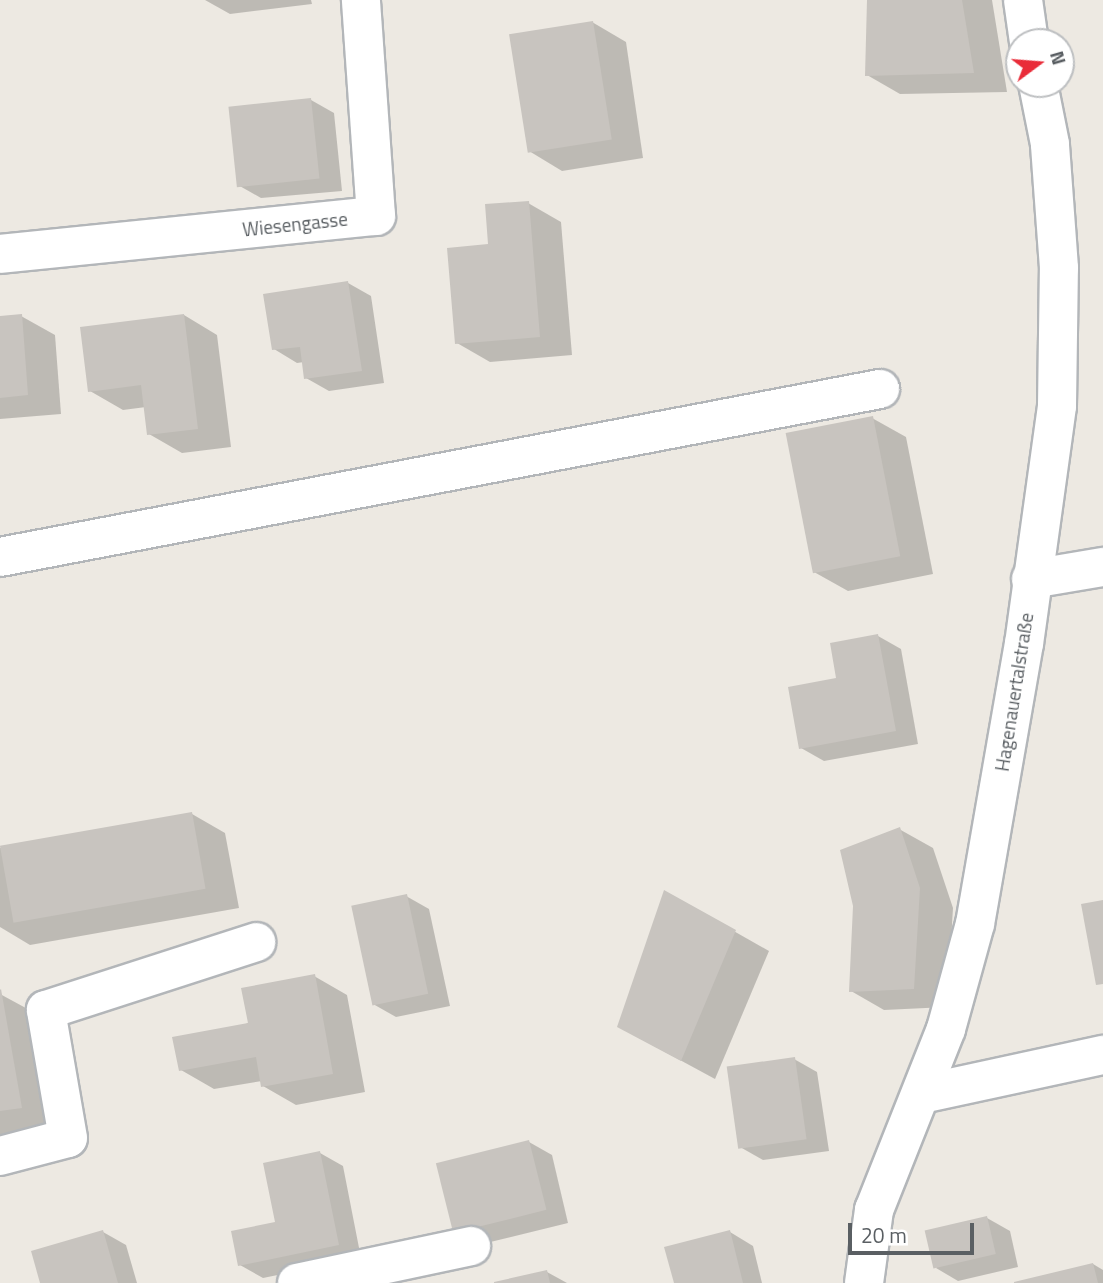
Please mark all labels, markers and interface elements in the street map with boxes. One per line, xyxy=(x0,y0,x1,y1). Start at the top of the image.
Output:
north arrow xyxy=(1005,28,1075,98)
text: N xyxy=(1043,47,1074,68)
street label: Wiesengasse xyxy=(241,207,349,241)
street label: Hagenauertalstraße xyxy=(990,611,1038,773)
scale bar xyxy=(851,1210,977,1254)
text: 20 m xyxy=(861,1219,907,1251)

